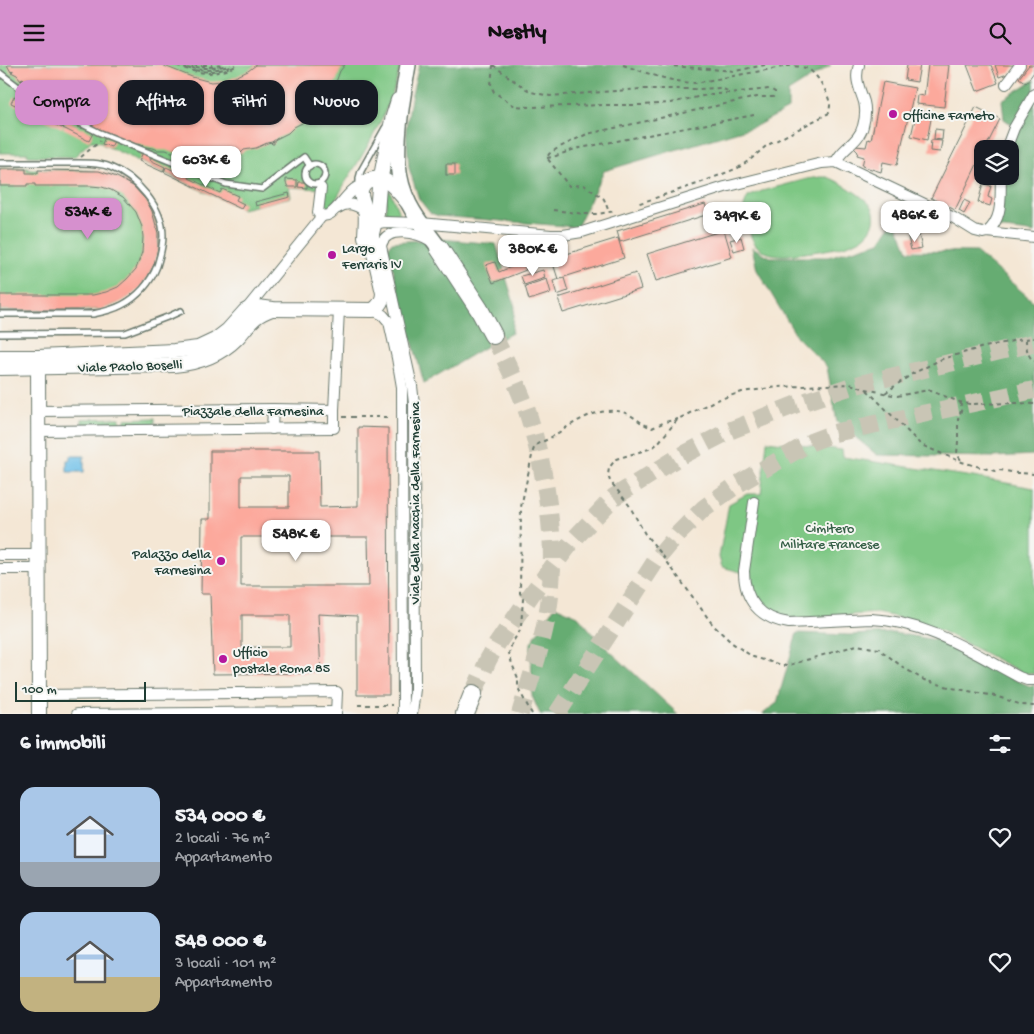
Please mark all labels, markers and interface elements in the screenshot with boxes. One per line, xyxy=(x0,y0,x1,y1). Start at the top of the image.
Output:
icon: menu xyxy=(20,19,48,47)
icon: search xyxy=(986,19,1014,47)
text: Nestly xyxy=(488,20,546,46)
chip: Compra xyxy=(15,80,108,125)
chip: Affitta xyxy=(118,80,204,125)
chip: Filtri xyxy=(214,80,285,125)
chip: Nuovo xyxy=(295,80,378,125)
marker: Officine Farneto xyxy=(887,108,899,120)
place label: Officine Farneto xyxy=(903,108,995,125)
map controls xyxy=(974,140,1019,185)
button: layers xyxy=(974,140,1019,185)
pin: 603K € xyxy=(165,145,247,188)
text: 603K € xyxy=(182,152,230,171)
pin: 534K € xyxy=(47,197,129,240)
pin: 349K € xyxy=(696,201,778,244)
pin: 486K € xyxy=(874,201,956,243)
text: 534K € xyxy=(65,204,111,223)
text: 486K € xyxy=(892,207,938,226)
text: 349K € xyxy=(714,208,760,227)
pin: 380K € xyxy=(492,235,574,277)
place label: Largo Ferraris IV xyxy=(341,241,402,274)
text: 380K € xyxy=(509,241,557,260)
marker: Largo Ferraris IV xyxy=(326,249,338,261)
street label: Viale Paolo Boselli xyxy=(76,357,183,378)
street label: Viale della Macchia della Farnesina xyxy=(408,400,425,605)
street label: Piazzale della Farnesina xyxy=(181,404,325,421)
pin: 548K € xyxy=(255,519,337,562)
park label: Cimitero Militare Francese xyxy=(781,521,880,554)
text: 548K € xyxy=(273,526,319,545)
place label: Palazzo della Farnesina xyxy=(131,547,212,580)
marker: Palazzo della Farnesina xyxy=(215,555,227,567)
place label: Ufficio postale Roma 85 xyxy=(232,645,330,678)
marker: Ufficio postale Roma 85 xyxy=(217,653,229,665)
scale bar xyxy=(15,679,146,702)
text: 100 m xyxy=(22,682,57,699)
icon: filters xyxy=(986,730,1014,758)
text: 6 immobili xyxy=(20,732,106,757)
text: 534 000 € xyxy=(175,805,265,830)
icon: home xyxy=(60,807,120,867)
icon: heart xyxy=(986,823,1014,851)
text: 2 locali · 76 m² xyxy=(175,830,270,849)
text: Appartamento xyxy=(175,849,272,868)
text: 548 000 € xyxy=(175,930,266,955)
icon: home xyxy=(60,932,120,992)
icon: heart xyxy=(986,948,1014,976)
text: 3 locali · 101 m² xyxy=(175,955,276,974)
text: Appartamento xyxy=(175,974,272,993)

